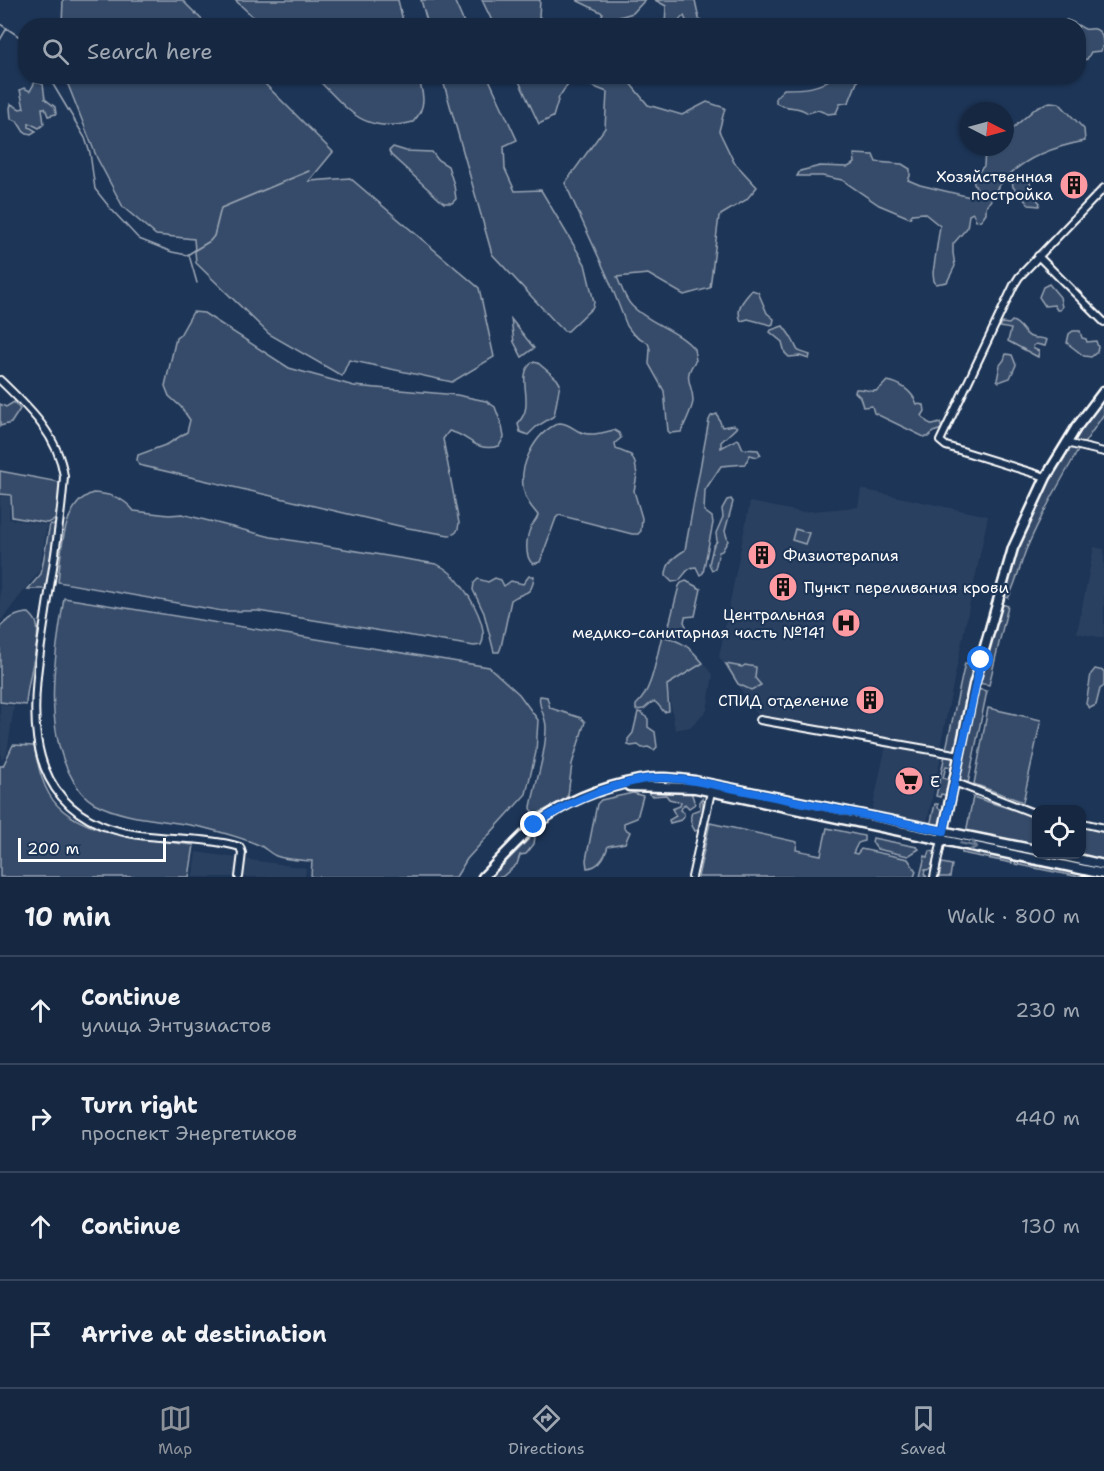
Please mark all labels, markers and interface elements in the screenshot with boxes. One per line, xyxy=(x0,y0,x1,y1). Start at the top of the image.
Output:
search box xyxy=(18,18,1086,84)
icon: search xyxy=(39,35,72,68)
text: Search here xyxy=(87,37,213,66)
north arrow xyxy=(960,102,1014,156)
place label: Хозяйственная постройка xyxy=(936,166,1053,205)
building icon: Хозяйственная постройка xyxy=(1058,169,1090,201)
building icon: Физиотерапия xyxy=(746,539,778,571)
place label: Физиотерапия xyxy=(783,545,899,566)
building icon: Пункт переливания крови xyxy=(767,571,799,603)
place label: Пункт переливания крови xyxy=(804,577,1009,598)
place label: Центральная медико-санитарная часть №141 xyxy=(572,604,825,643)
hospital icon: Центральная медико-санитарная часть №141 xyxy=(830,607,862,639)
route start xyxy=(967,646,993,672)
building icon: СПИД отделение xyxy=(854,684,886,716)
place label: СПИД отделение xyxy=(718,690,849,711)
supermarket icon: Е xyxy=(893,765,925,797)
place label: Е xyxy=(930,771,940,792)
map controls xyxy=(1032,805,1086,859)
button: locate xyxy=(1032,805,1086,859)
route end xyxy=(520,811,546,837)
scale bar xyxy=(18,835,166,862)
text: 200 m xyxy=(27,838,79,859)
one-way arrow xyxy=(959,840,978,851)
text: 10 min xyxy=(24,899,111,934)
text: Walk · 800 m xyxy=(947,903,1080,929)
text: Continue xyxy=(81,983,181,1012)
icon: ahead xyxy=(24,994,57,1027)
text: 230 m xyxy=(1015,997,1080,1023)
text: улица Энтузиастов xyxy=(81,1012,271,1038)
text: Turn right xyxy=(81,1091,198,1120)
icon: right xyxy=(24,1102,57,1135)
text: 440 m xyxy=(1015,1105,1080,1131)
text: проспект Энергетиков xyxy=(81,1120,297,1146)
icon: ahead xyxy=(24,1210,57,1243)
text: Continue xyxy=(81,1212,181,1241)
text: 130 m xyxy=(1021,1213,1080,1239)
icon: arrive xyxy=(24,1318,57,1351)
text: Arrive at destination xyxy=(81,1320,327,1349)
tab: Map xyxy=(158,1402,192,1459)
tab: Directions xyxy=(508,1402,585,1459)
tab: Saved xyxy=(901,1402,946,1459)

